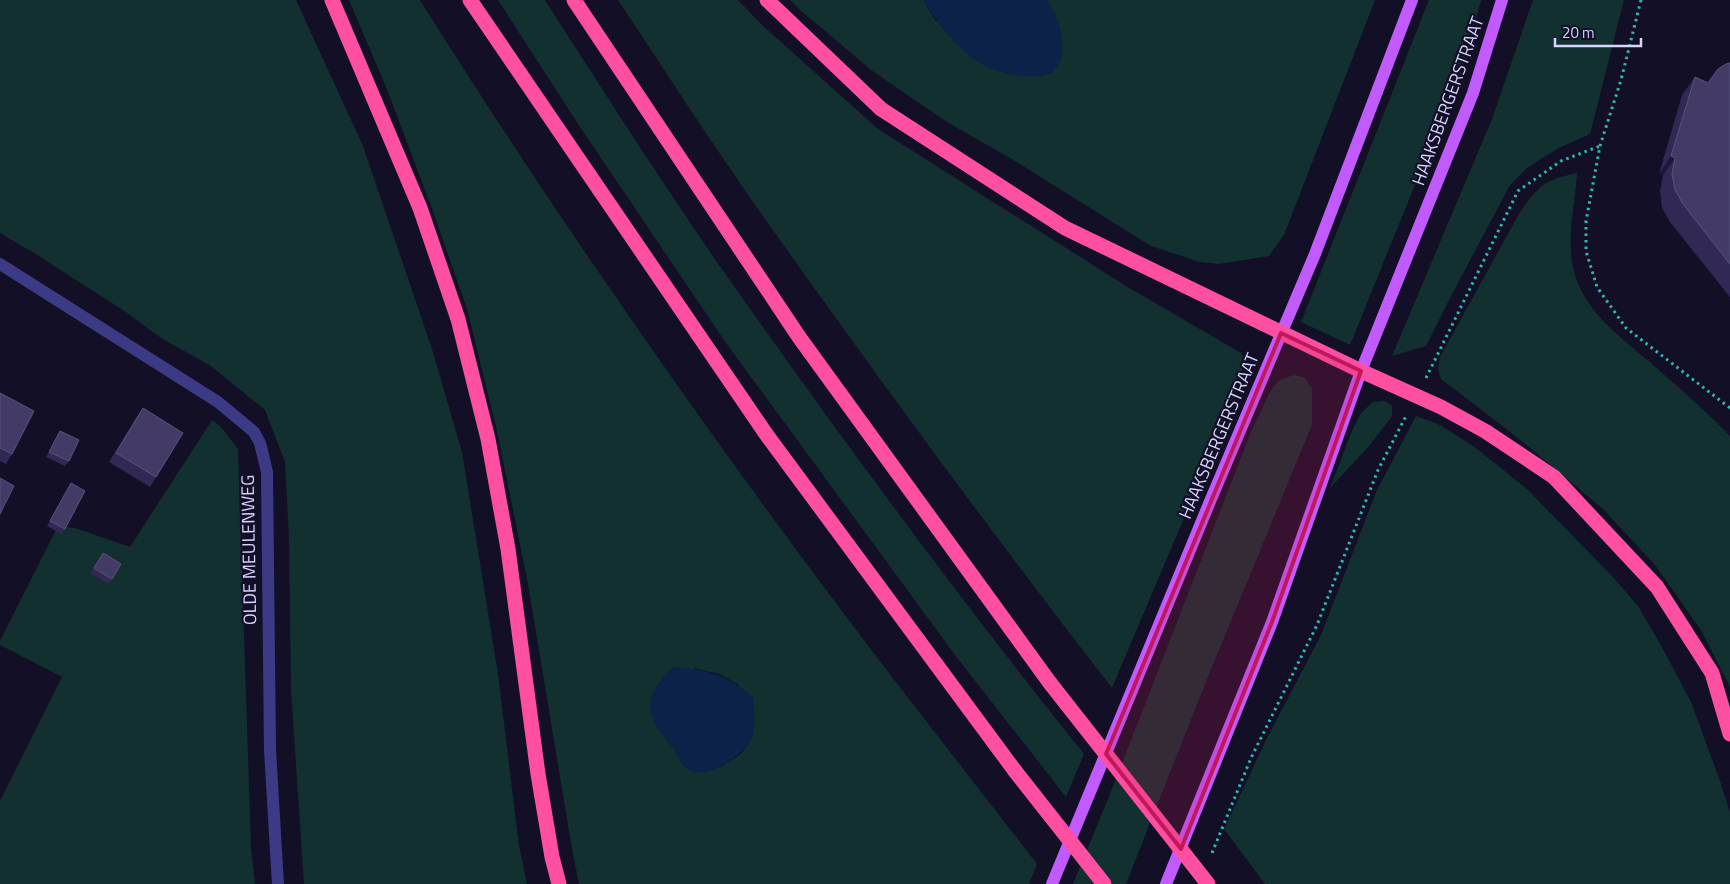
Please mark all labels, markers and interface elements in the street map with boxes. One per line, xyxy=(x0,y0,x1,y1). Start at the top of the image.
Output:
street label: HAAKSBERGERSTRAAT xyxy=(1404,12,1491,189)
scale bar xyxy=(1555,15,1641,47)
text: 20 m xyxy=(1562,21,1595,44)
street label: HAAKSBERGERSTRAAT xyxy=(1171,348,1266,523)
street label: OLDE MEULENWEG xyxy=(234,475,263,625)

